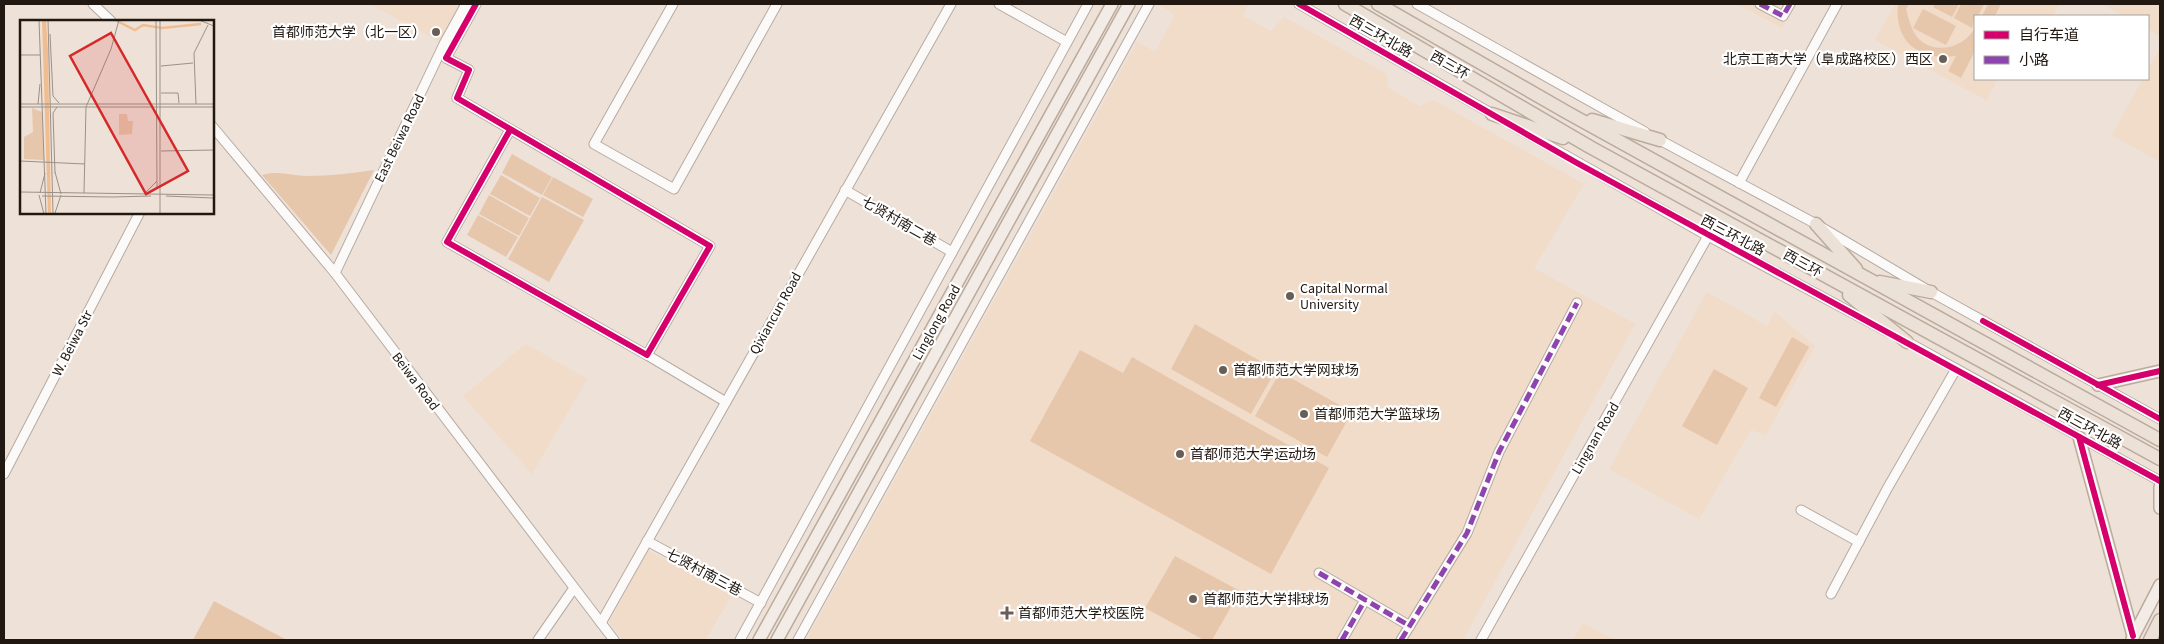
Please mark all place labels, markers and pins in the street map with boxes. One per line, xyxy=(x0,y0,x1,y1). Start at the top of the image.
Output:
place label: 首都师范大学（北一区） xyxy=(272,23,426,43)
marker: 首都师范大学（北一区） xyxy=(430,26,442,38)
place label: 北京工商大学（阜成路校区）西区 xyxy=(1723,50,1933,70)
marker: 北京工商大学（阜成路校区）西区 xyxy=(1937,53,1949,65)
place label: Capital Normal University xyxy=(1300,279,1388,315)
marker: Capital Normal University xyxy=(1284,290,1296,302)
place label: 首都师范大学网球场 xyxy=(1233,361,1359,381)
marker: 首都师范大学网球场 xyxy=(1217,364,1229,376)
place label: 首都师范大学篮球场 xyxy=(1314,405,1440,425)
marker: 首都师范大学篮球场 xyxy=(1298,408,1310,420)
place label: 首都师范大学运动场 xyxy=(1190,445,1316,465)
marker: 首都师范大学运动场 xyxy=(1174,448,1186,460)
place label: 首都师范大学排球场 xyxy=(1203,590,1329,610)
marker: 首都师范大学排球场 xyxy=(1187,593,1199,605)
place label: 首都师范大学校医院 xyxy=(1018,604,1144,624)
marker: 首都师范大学校医院 xyxy=(1000,606,1014,620)

